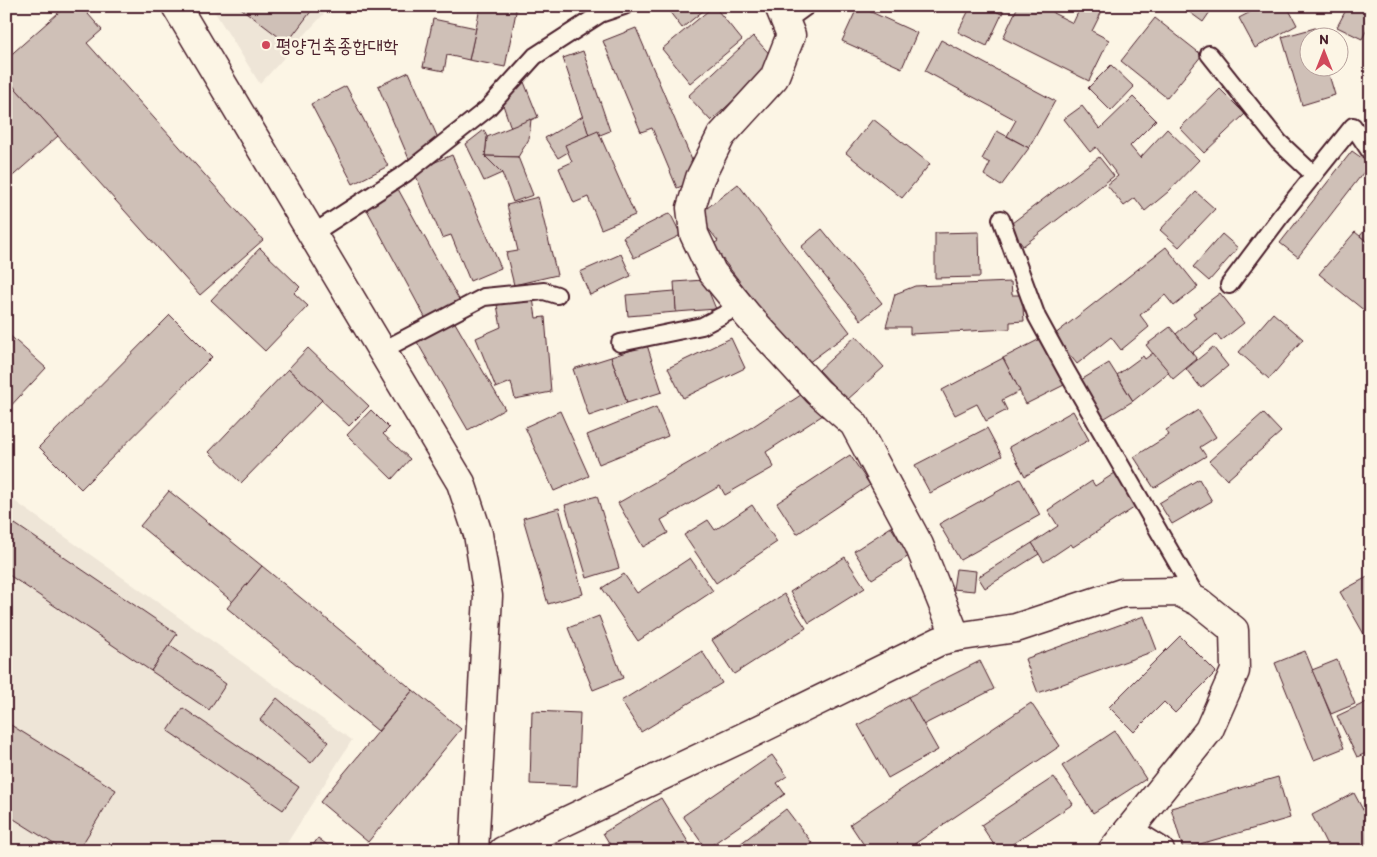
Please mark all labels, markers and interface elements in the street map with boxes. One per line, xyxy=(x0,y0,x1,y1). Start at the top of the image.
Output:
north arrow xyxy=(1300,28,1350,78)
text: N xyxy=(1319,31,1329,48)
place label: 평양건축종합대학 xyxy=(276,34,398,57)
marker: 평양건축종합대학 xyxy=(260,39,272,51)

